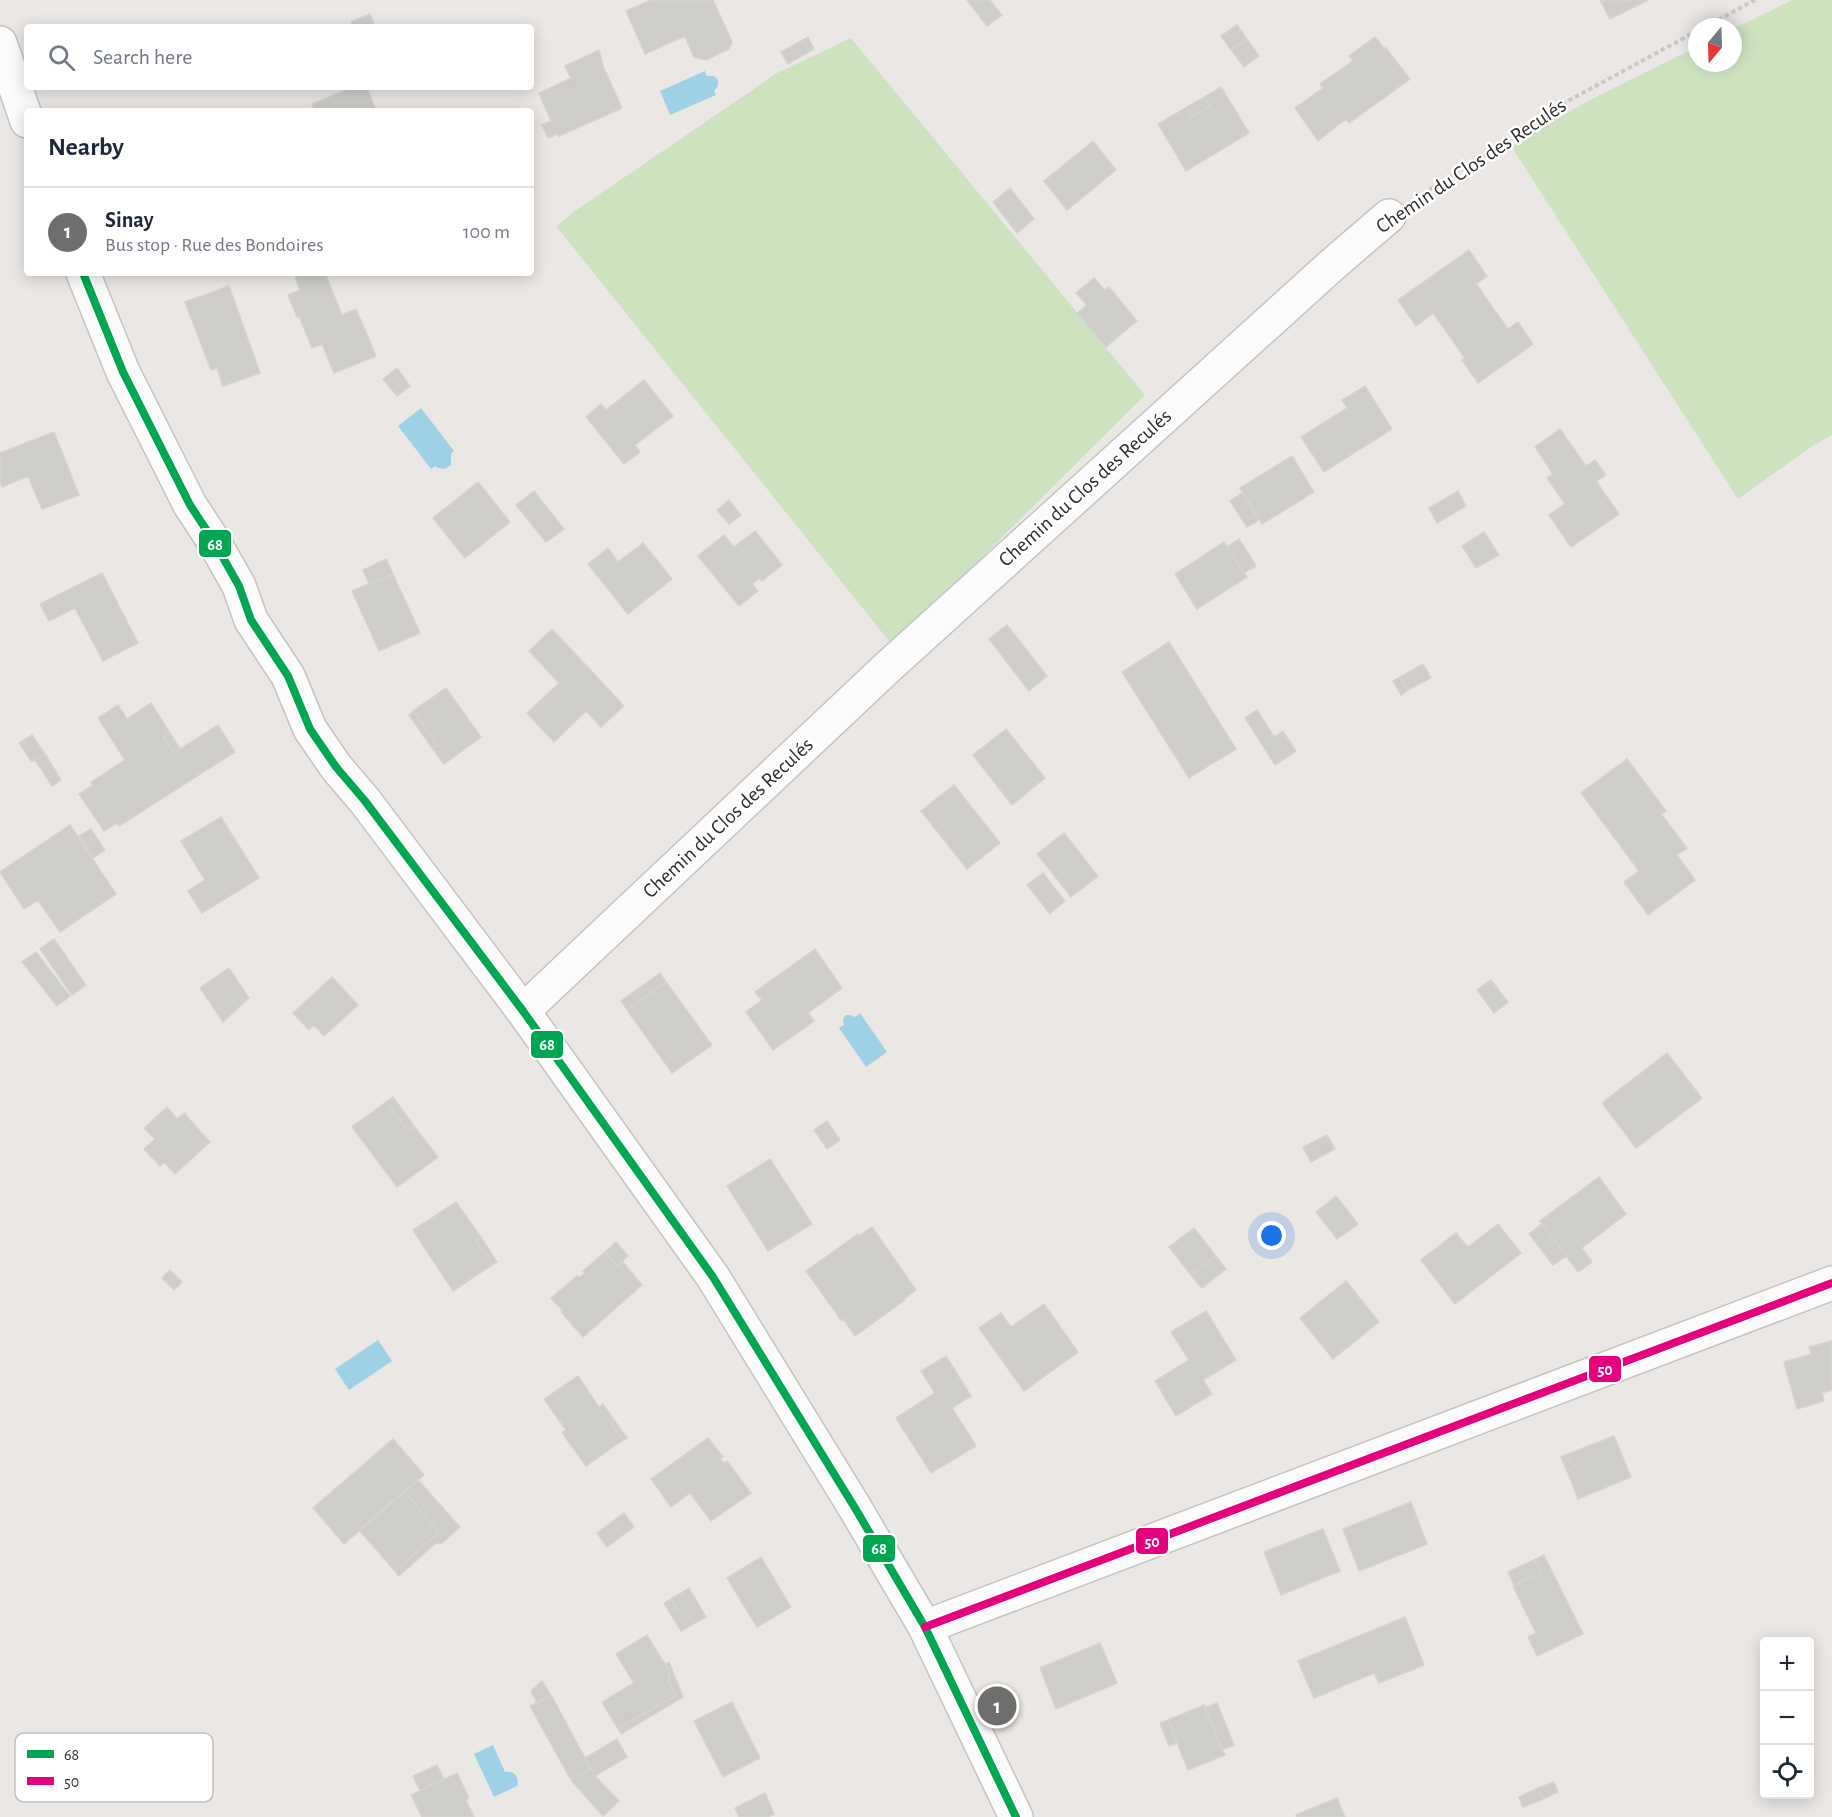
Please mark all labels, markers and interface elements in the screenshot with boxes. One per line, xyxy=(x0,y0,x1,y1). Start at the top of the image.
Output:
north arrow xyxy=(1688,18,1742,72)
search box xyxy=(24,24,534,90)
icon: search xyxy=(45,41,78,74)
text: Search here xyxy=(93,46,192,68)
street label: Chemin du Clos des Reculés xyxy=(1372,95,1570,237)
text: Nearby xyxy=(48,134,124,160)
text: Sinay xyxy=(105,209,154,231)
text: 1 xyxy=(64,222,71,242)
text: 100 m xyxy=(463,222,510,242)
text: Bus stop · Rue des Bondoires xyxy=(105,235,324,255)
street label: Chemin du Clos des Reculés xyxy=(995,405,1175,571)
line badge: 68 xyxy=(198,529,232,558)
text: 68 xyxy=(207,537,223,553)
street label: Chemin du Clos des Reculés xyxy=(639,734,817,902)
line badge: 68 xyxy=(530,1030,564,1059)
text: 68 xyxy=(539,1037,555,1053)
your location xyxy=(1257,1221,1286,1250)
line badge: 50 xyxy=(1588,1355,1622,1383)
text: 50 xyxy=(1597,1362,1613,1378)
line badge: 50 xyxy=(1135,1527,1169,1555)
line badge: 68 xyxy=(862,1534,896,1563)
text: 50 xyxy=(1144,1534,1160,1550)
text: 68 xyxy=(871,1541,887,1557)
map controls xyxy=(1760,1637,1814,1799)
button: + xyxy=(1760,1637,1814,1691)
pin: 1 xyxy=(978,1684,1016,1728)
button: − xyxy=(1760,1691,1814,1745)
legend xyxy=(15,1733,213,1802)
button: locate xyxy=(1760,1745,1814,1799)
text: 68 xyxy=(64,1747,79,1763)
text: 50 xyxy=(64,1774,79,1790)

